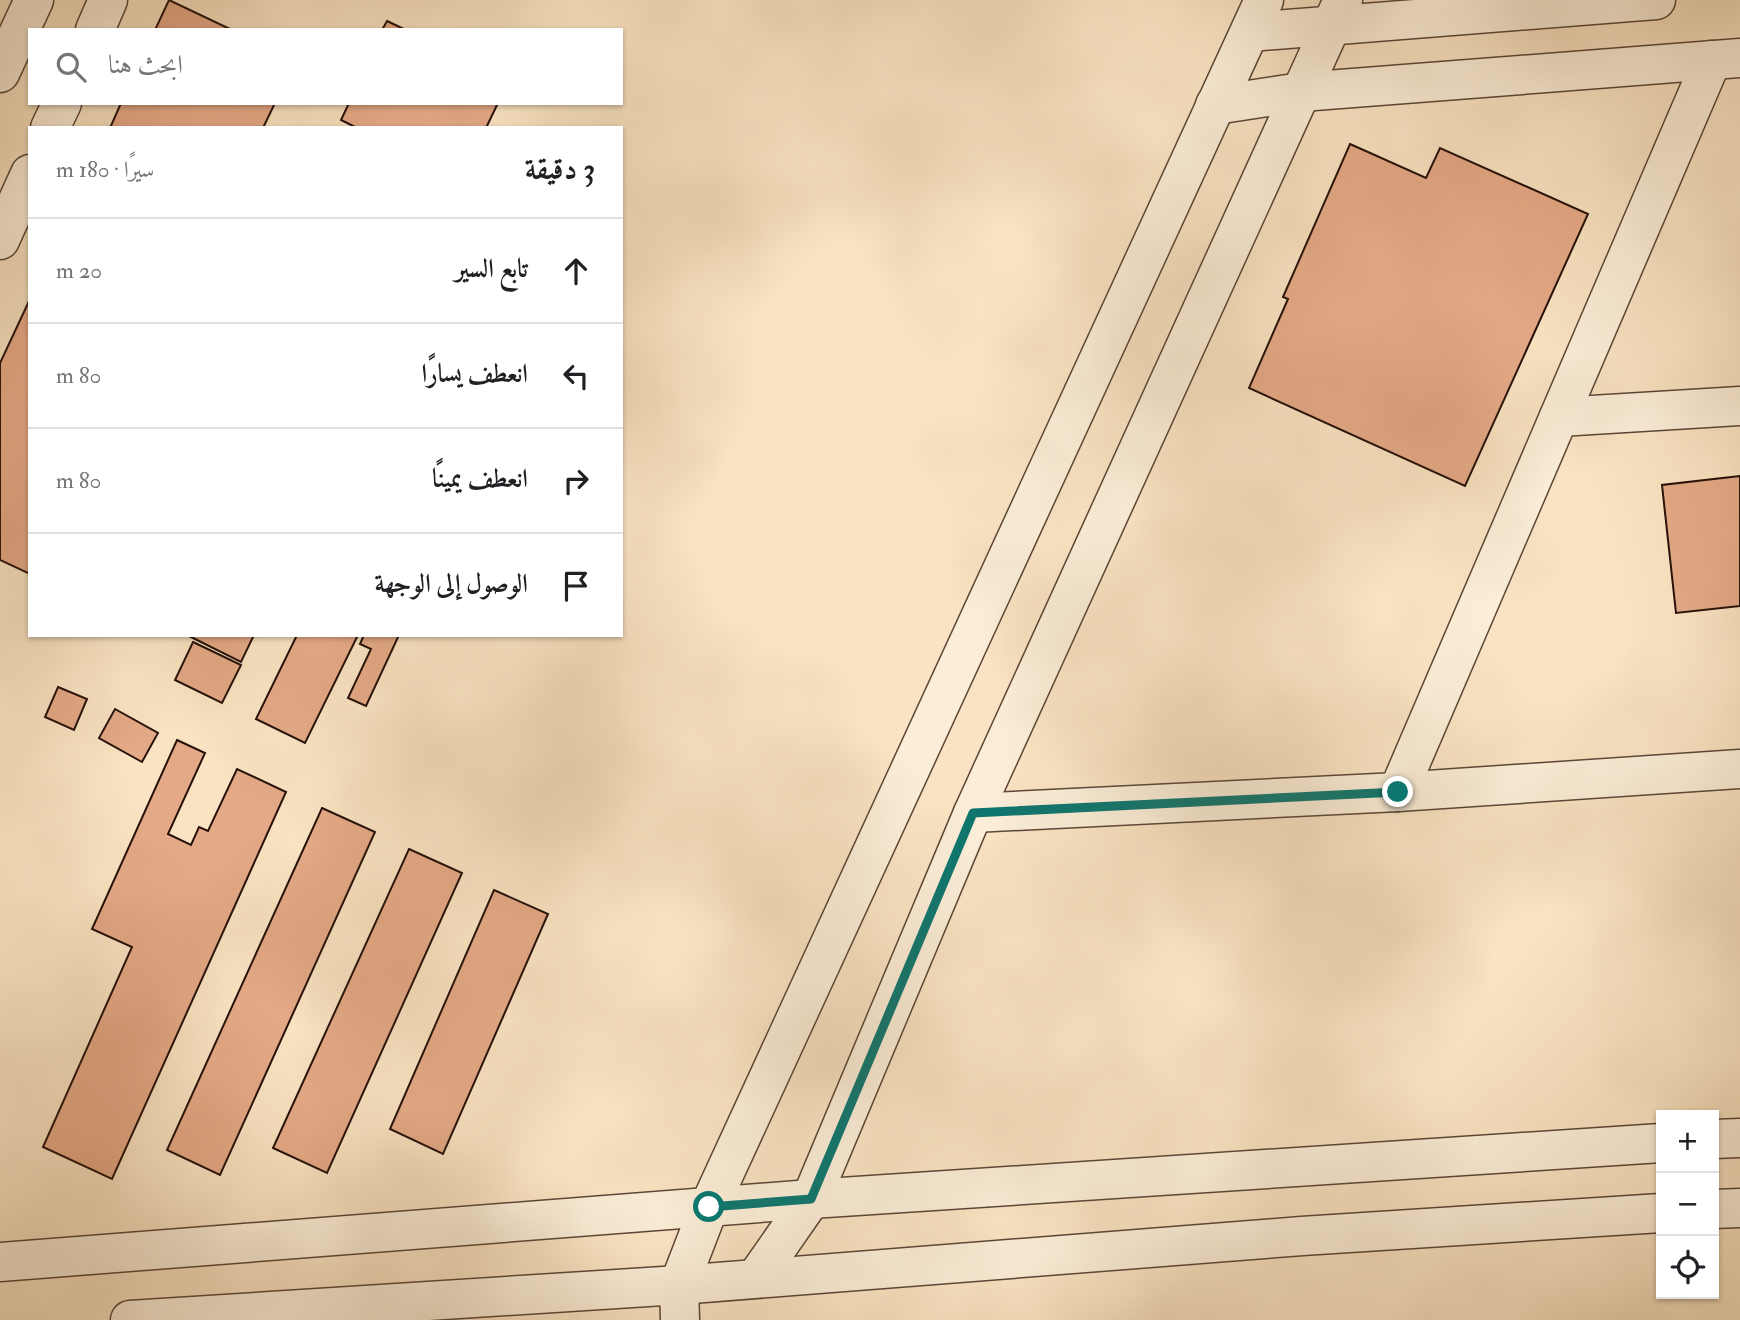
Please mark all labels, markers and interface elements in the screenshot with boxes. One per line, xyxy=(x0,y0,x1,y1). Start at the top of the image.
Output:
search box xyxy=(28,28,623,105)
icon: search xyxy=(52,48,90,86)
text: ابحث هنا xyxy=(108,49,183,81)
text: 3 دقيقة xyxy=(525,151,595,188)
text: سيرًا · 180 m xyxy=(56,155,154,184)
icon: ahead xyxy=(557,252,595,290)
text: تابع السير xyxy=(455,253,528,285)
text: 20 m xyxy=(56,256,102,285)
icon: left xyxy=(557,357,595,395)
text: انعطف يسارًا xyxy=(422,358,528,390)
text: 80 m xyxy=(56,361,101,390)
icon: right xyxy=(557,462,595,500)
text: انعطف يمينًا xyxy=(432,463,528,495)
text: 80 m xyxy=(56,466,101,495)
icon: arrive xyxy=(557,567,595,605)
text: الوصول إلى الوجهة xyxy=(375,568,528,600)
route end xyxy=(1382,776,1413,807)
map controls xyxy=(1656,1110,1719,1299)
button: + xyxy=(1656,1110,1719,1173)
button: − xyxy=(1656,1173,1719,1236)
route start xyxy=(693,1191,724,1222)
button: locate xyxy=(1656,1236,1719,1299)

